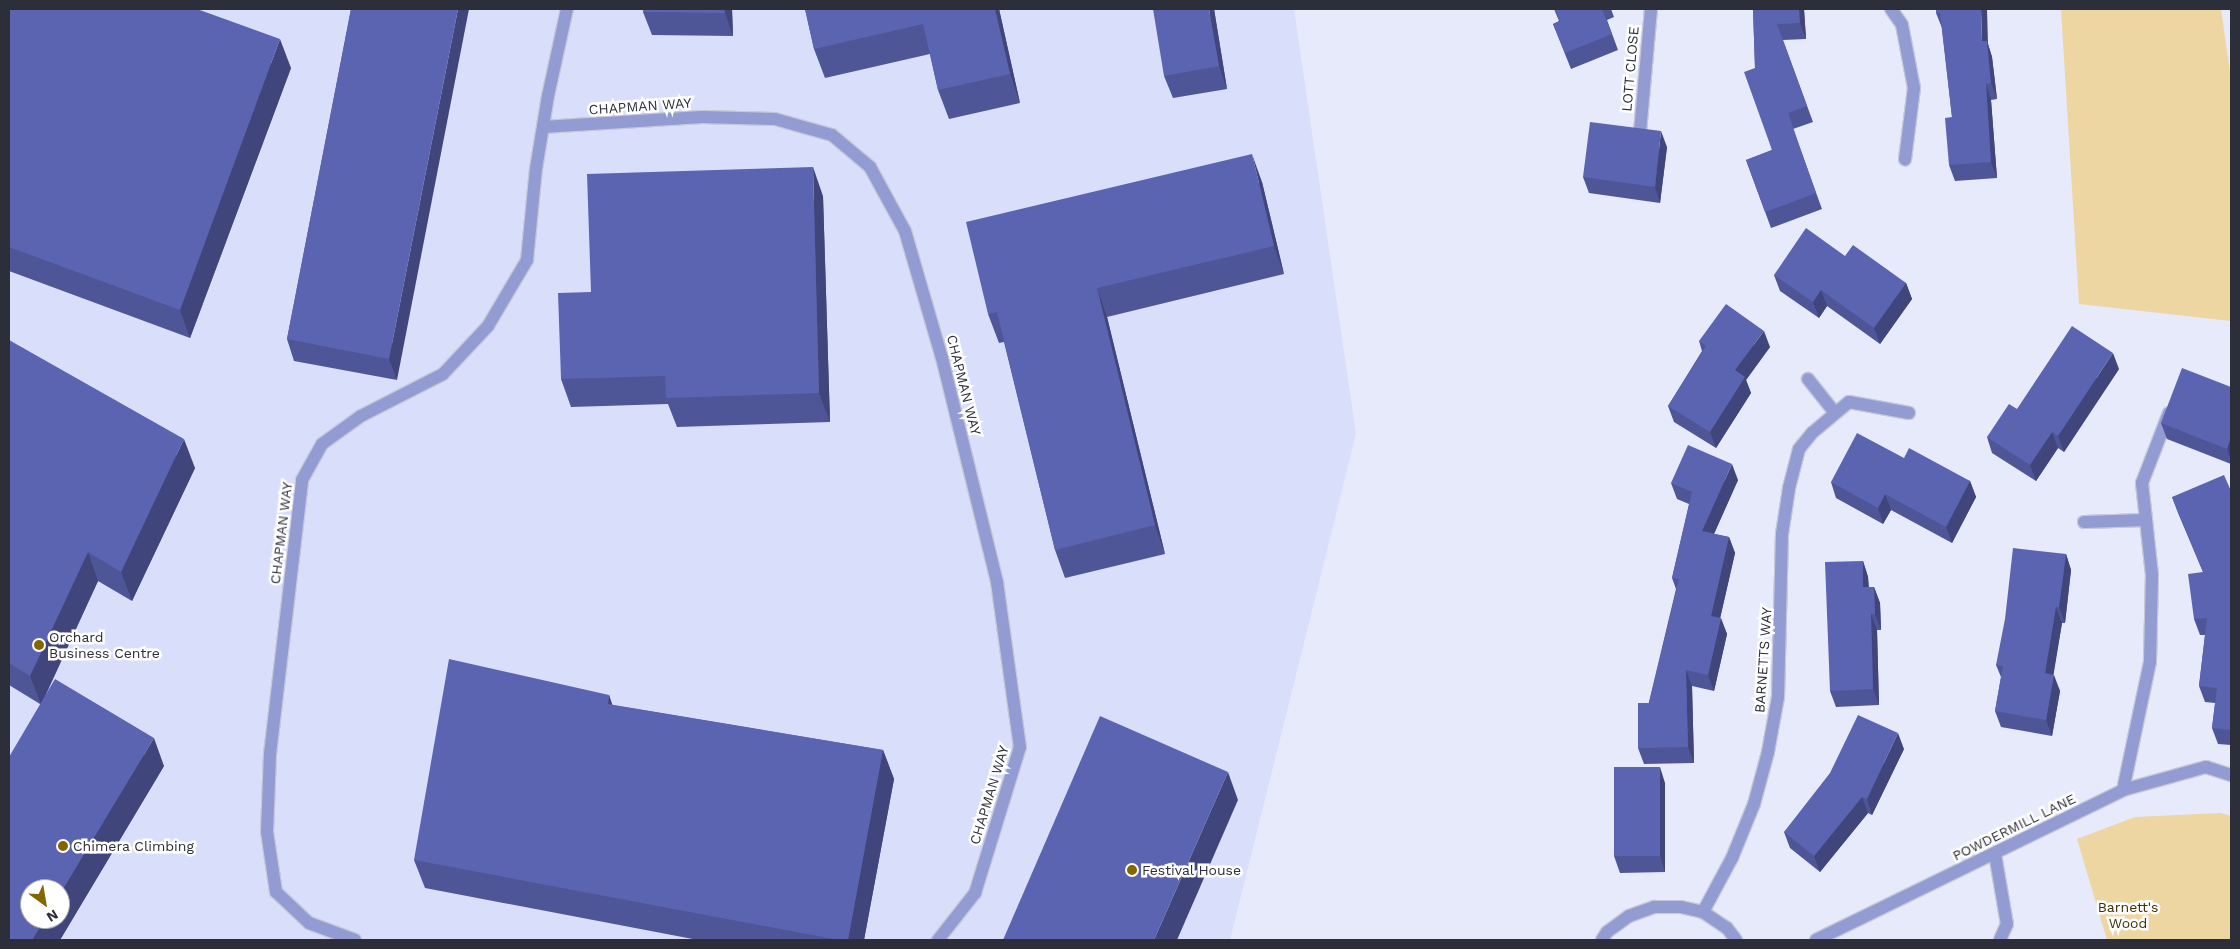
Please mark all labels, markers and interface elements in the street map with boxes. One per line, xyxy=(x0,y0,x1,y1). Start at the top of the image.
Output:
street label: LOTT CLOSE xyxy=(1618,25,1642,113)
street label: CHAPMAN WAY xyxy=(588,94,692,118)
street label: CHAPMAN WAY xyxy=(943,333,985,437)
street label: CHAPMAN WAY xyxy=(266,481,296,585)
street label: BARNETTS WAY xyxy=(1751,606,1775,714)
place label: Orchard Business Centre xyxy=(49,629,160,662)
marker: Orchard Business Centre xyxy=(33,639,45,651)
street label: CHAPMAN WAY xyxy=(966,743,1012,847)
street label: POWDERMILL LANE xyxy=(1950,790,2078,864)
place label: Chimera Climbing xyxy=(73,838,194,854)
marker: Chimera Climbing xyxy=(57,840,69,852)
place label: Festival House xyxy=(1142,862,1242,878)
marker: Festival House xyxy=(1126,864,1138,876)
north arrow xyxy=(20,879,70,929)
park label: Barnett's Wood xyxy=(2098,899,2158,932)
text: N xyxy=(44,906,61,925)

